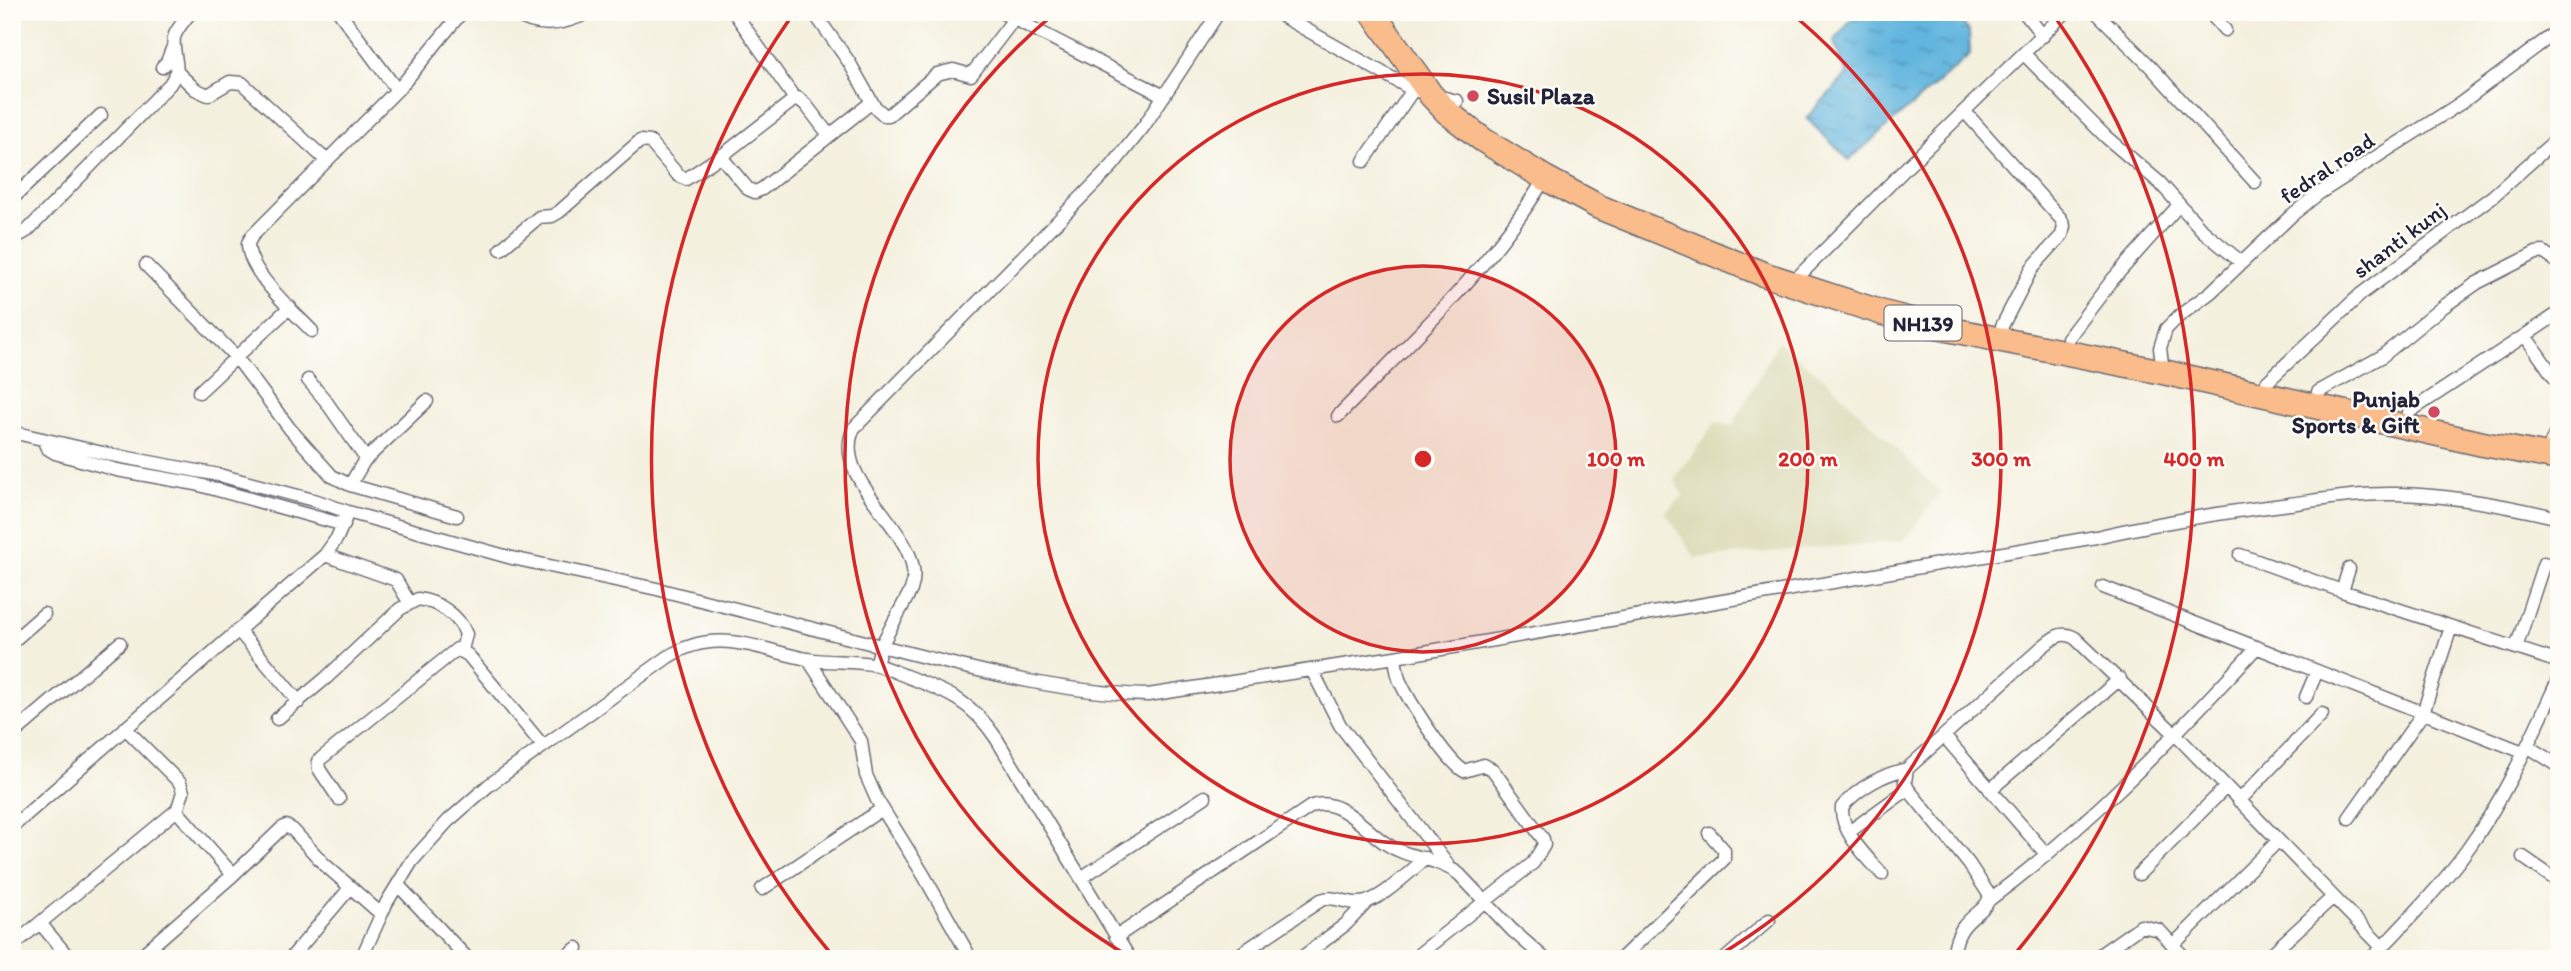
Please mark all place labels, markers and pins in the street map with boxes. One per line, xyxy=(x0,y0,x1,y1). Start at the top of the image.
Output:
place label: Susil Plaza xyxy=(1487,82,1596,110)
marker: Susil Plaza xyxy=(1465,88,1481,104)
place label: Punjab Sports & Gift xyxy=(2292,385,2420,439)
marker: Punjab Sports & Gift xyxy=(2426,404,2442,420)
centre of rings xyxy=(1411,447,1435,471)

